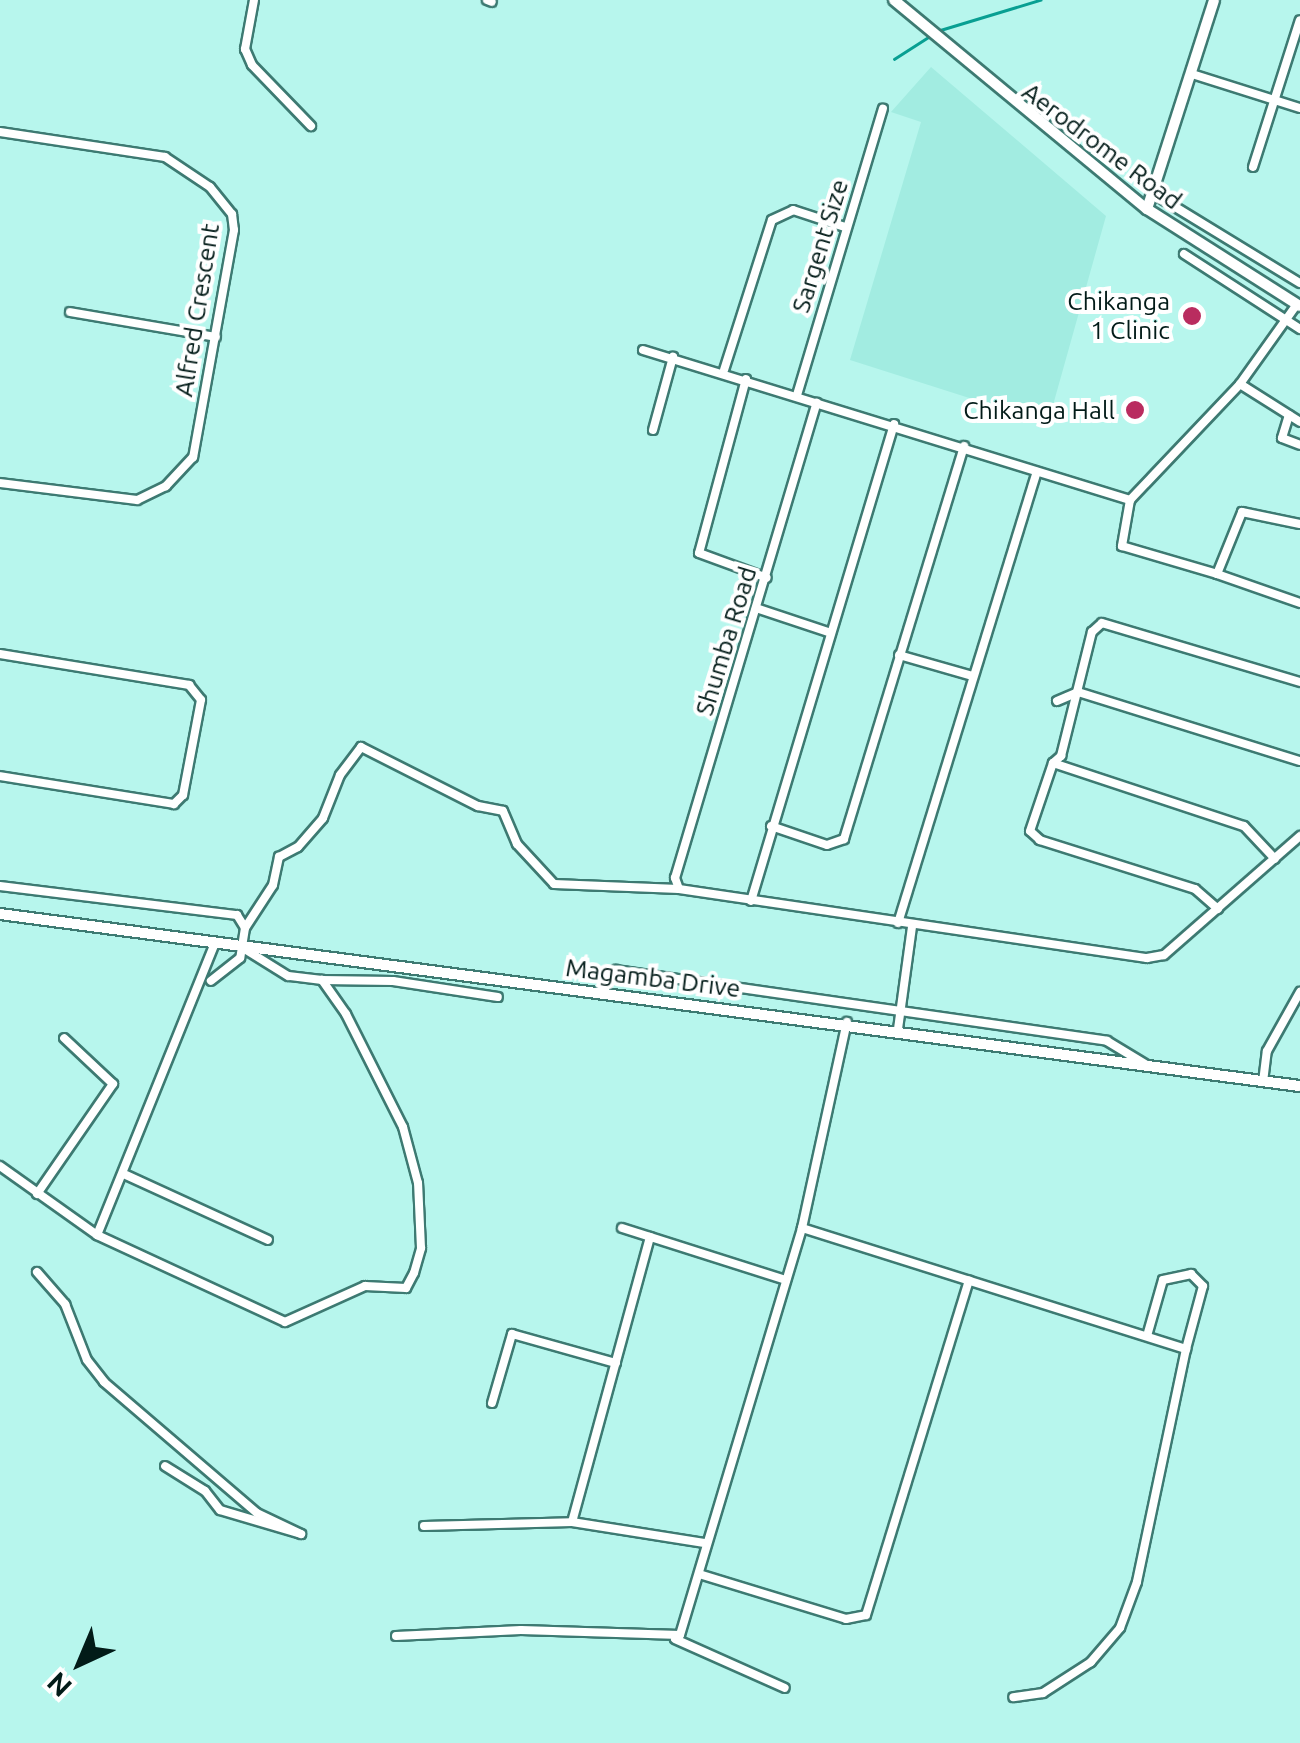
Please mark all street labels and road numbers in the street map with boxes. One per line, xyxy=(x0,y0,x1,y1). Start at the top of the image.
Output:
street label: Aerodrome Road xyxy=(1016,76,1188,216)
street label: Sargent Size xyxy=(786,176,854,316)
street label: Alfred Crescent xyxy=(169,221,225,399)
street label: Shumba Road xyxy=(689,563,763,719)
street label: Magamba Drive xyxy=(564,952,742,1004)

